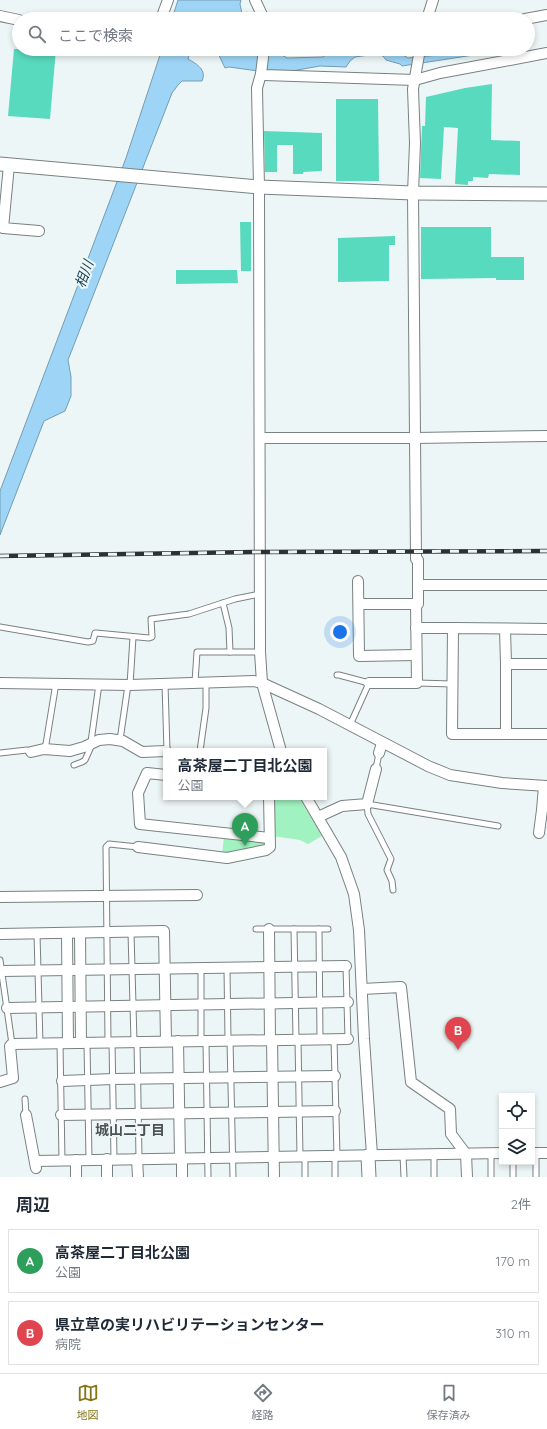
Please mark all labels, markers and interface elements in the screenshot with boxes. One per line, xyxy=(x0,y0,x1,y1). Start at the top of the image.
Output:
search box xyxy=(12,12,535,56)
icon: search xyxy=(26,23,48,45)
text: ここで検索 xyxy=(58,26,133,45)
water label: 相川 xyxy=(71,256,98,290)
your location xyxy=(330,622,350,642)
popup xyxy=(163,748,327,800)
text: 高茶屋二丁目北公園 xyxy=(177,756,313,775)
text: 公園 xyxy=(177,777,204,793)
pin: A xyxy=(232,813,258,846)
pin: B xyxy=(445,1017,471,1050)
map controls xyxy=(499,1093,535,1165)
button: locate xyxy=(499,1093,535,1129)
district label: 城山二丁目 xyxy=(95,1121,165,1139)
button: layers xyxy=(499,1129,535,1165)
text: 周辺 xyxy=(16,1194,50,1215)
text: 2件 xyxy=(511,1196,531,1212)
text: 高茶屋二丁目北公園 xyxy=(55,1243,190,1262)
text: A xyxy=(26,1253,34,1269)
text: 170 m xyxy=(495,1253,530,1269)
text: 公園 xyxy=(55,1264,81,1280)
text: 県立草の実リハビリテーションセンター xyxy=(55,1315,325,1334)
text: B xyxy=(26,1325,34,1341)
text: 310 m xyxy=(495,1325,530,1341)
text: 病院 xyxy=(55,1336,81,1352)
tab: 地図 xyxy=(77,1382,99,1422)
tab: 経路 xyxy=(252,1382,274,1422)
tab: 保存済み xyxy=(427,1382,471,1422)

